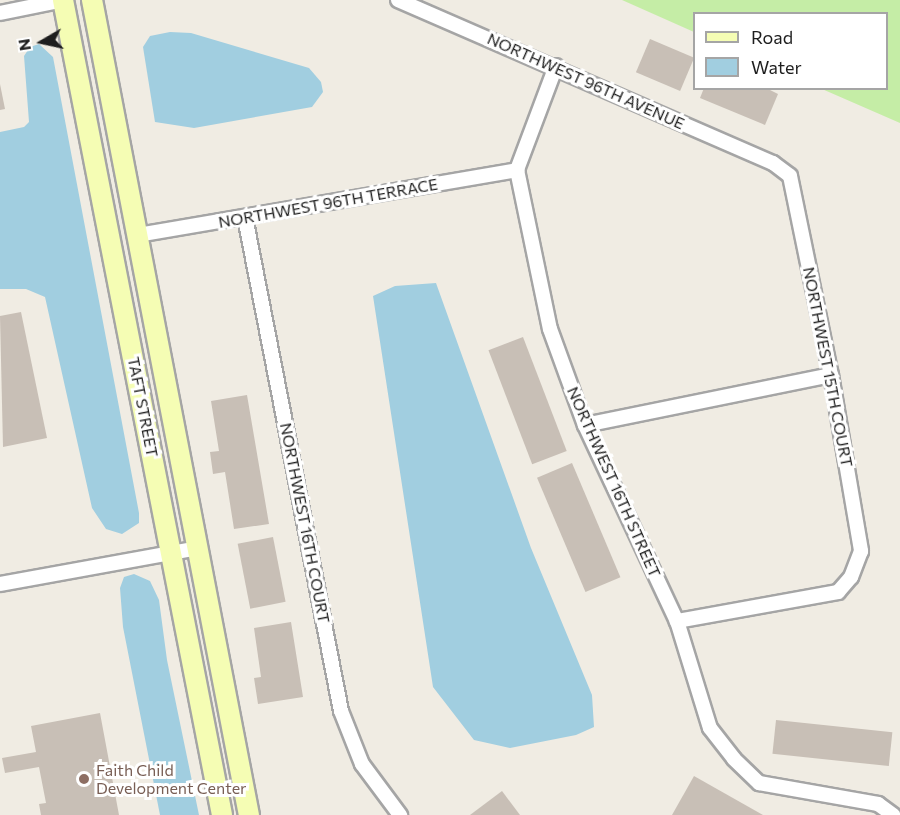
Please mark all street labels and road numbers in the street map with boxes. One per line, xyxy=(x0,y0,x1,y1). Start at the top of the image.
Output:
street label: NORTHWEST 96TH AVENUE xyxy=(484,29,688,133)
street label: NORTHWEST 96TH TERRACE xyxy=(217,174,439,232)
street label: NORTHWEST 15TH COURT xyxy=(799,265,857,469)
street label: TAFT STREET xyxy=(124,355,162,459)
street label: NORTHWEST 16TH STREET xyxy=(563,384,665,580)
street label: NORTHWEST 16TH COURT xyxy=(276,421,334,625)

